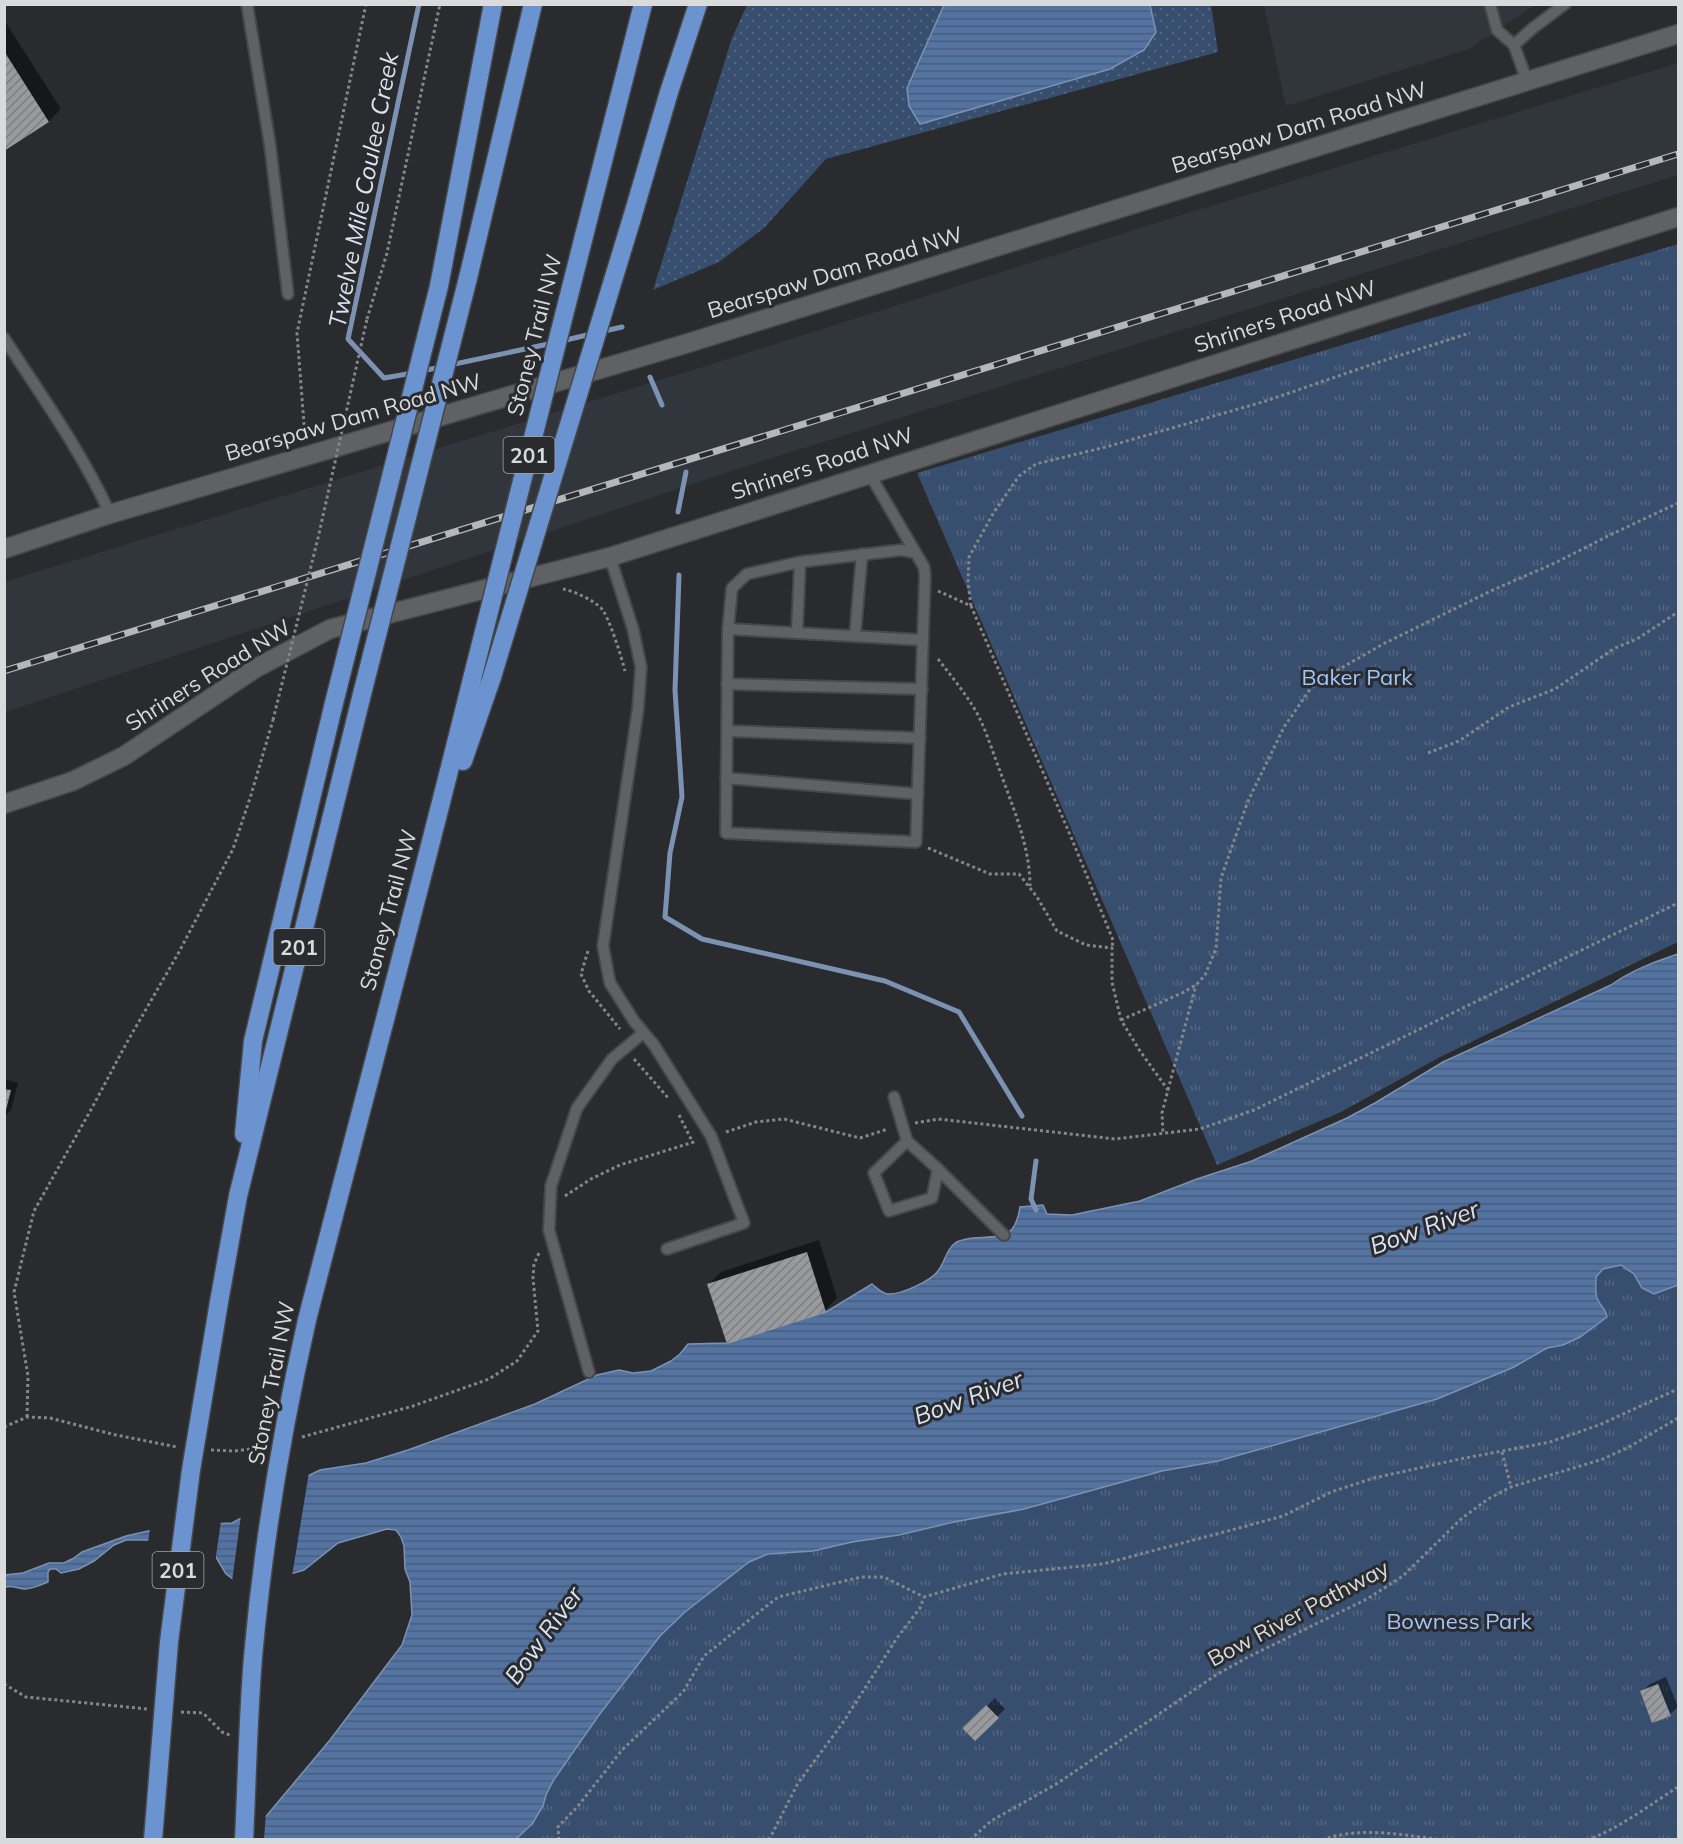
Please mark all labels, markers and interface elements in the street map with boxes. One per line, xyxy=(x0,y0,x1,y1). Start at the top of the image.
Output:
water label: Twelve Mile Coulee Creek xyxy=(322,49,405,330)
street label: Bearspaw Dam Road NW xyxy=(1168,75,1430,179)
street label: Bearspaw Dam Road NW xyxy=(704,220,966,324)
street label: Stoney Trail NW xyxy=(500,251,568,419)
street label: Shriners Road NW xyxy=(1190,273,1380,359)
street label: Bearspaw Dam Road NW xyxy=(222,367,484,467)
street label: Shriners Road NW xyxy=(727,420,917,506)
road number: 201 xyxy=(504,437,554,473)
street label: Shriners Road NW xyxy=(120,613,296,737)
park label: Baker Park xyxy=(1301,663,1413,691)
street label: Stoney Trail NW xyxy=(353,826,423,994)
road number: 201 xyxy=(274,929,324,965)
water label: Bow River xyxy=(1365,1193,1484,1261)
street label: Stoney Trail NW xyxy=(241,1299,301,1467)
water label: Bow River xyxy=(909,1363,1028,1431)
road number: 201 xyxy=(152,1552,204,1588)
street label: Bow River Pathway xyxy=(1203,1553,1394,1673)
water label: Bow River xyxy=(497,1579,589,1690)
park label: Bowness Park xyxy=(1386,1607,1532,1635)

